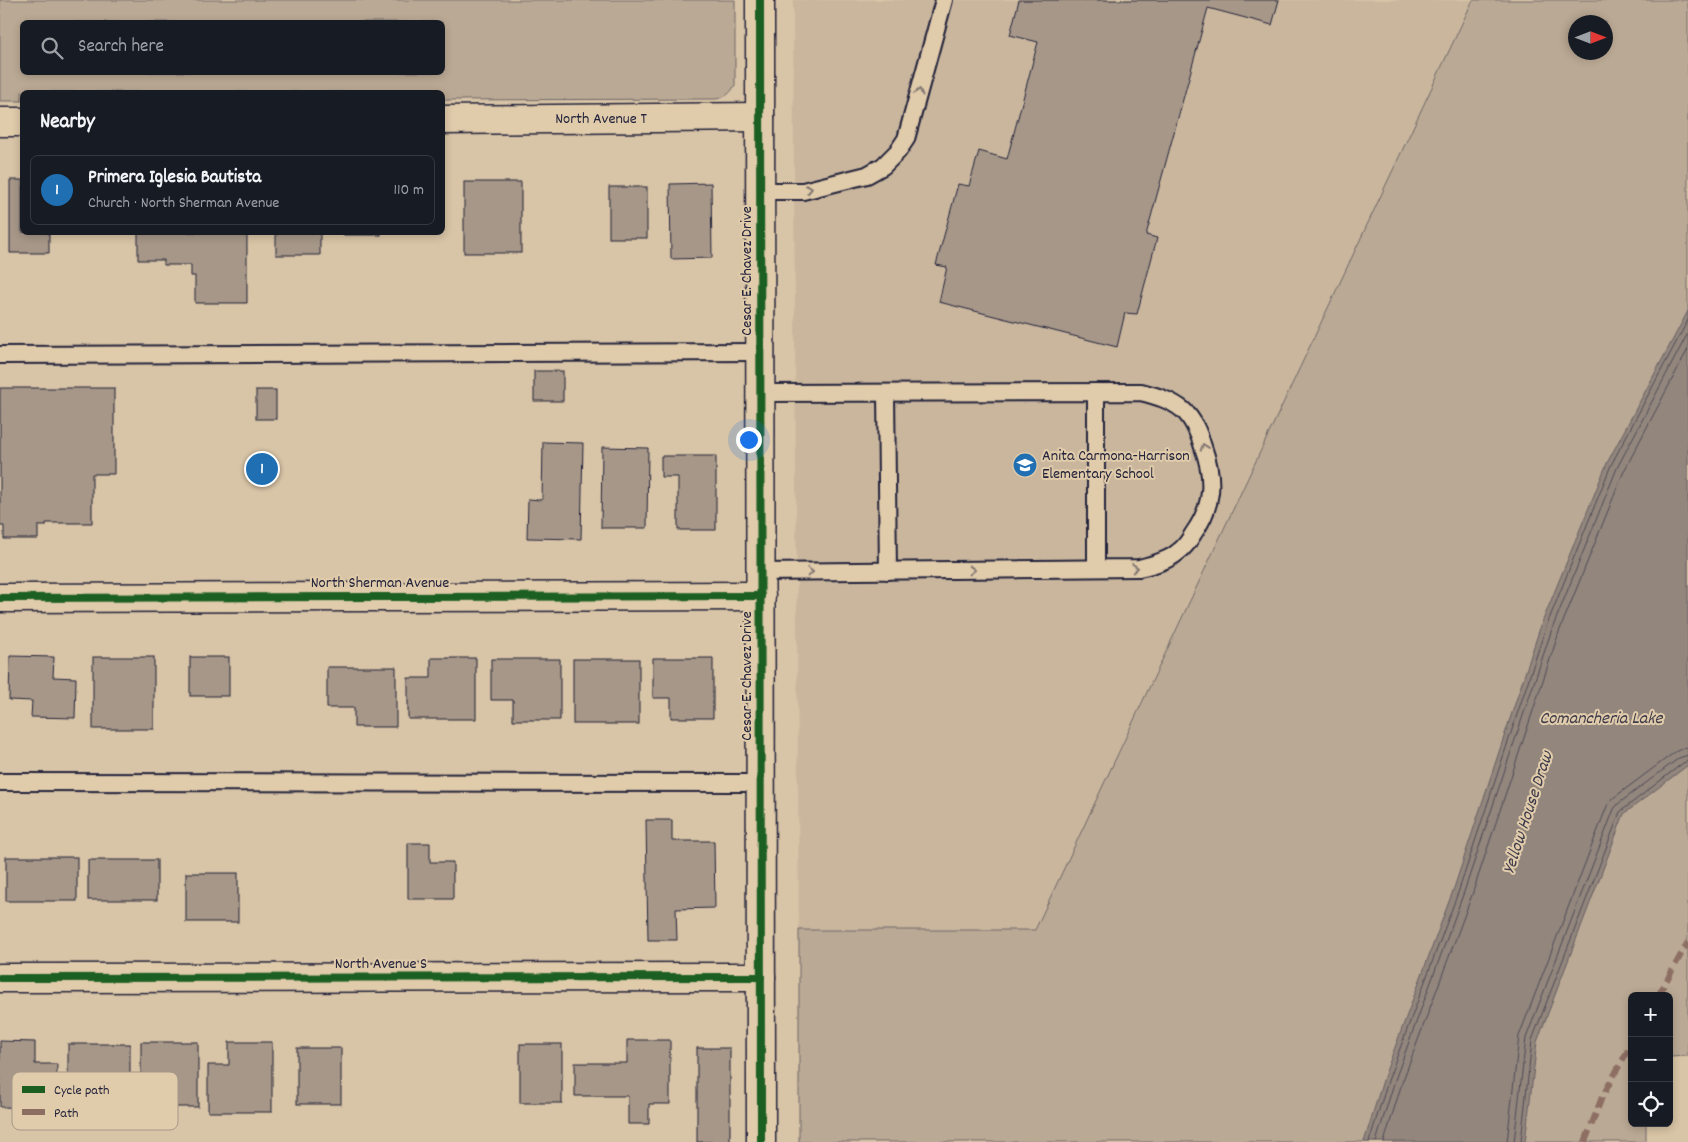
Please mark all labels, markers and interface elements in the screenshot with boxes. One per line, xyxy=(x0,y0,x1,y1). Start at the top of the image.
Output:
north arrow xyxy=(1568,15,1613,60)
search box xyxy=(20,20,445,75)
icon: search xyxy=(38,34,66,62)
text: Search here xyxy=(78,34,164,61)
one-way arrow xyxy=(913,88,924,97)
text: Nearby xyxy=(40,108,95,138)
street label: North Avenue T xyxy=(555,108,647,131)
text: Primera Iglesia Bautista xyxy=(88,165,261,192)
text: 1 xyxy=(55,179,59,202)
text: 110 m xyxy=(394,179,424,202)
one-way arrow xyxy=(805,185,813,195)
text: Church · North Sherman Avenue xyxy=(88,192,279,215)
street label: Cesar E. Chavez Drive xyxy=(736,206,759,336)
your location xyxy=(736,427,762,453)
one-way arrow xyxy=(1199,444,1209,452)
place label: Anita Carmona-Harrison Elementary School xyxy=(1042,445,1190,486)
pin: 1 xyxy=(246,450,278,488)
school or university icon: Anita Carmona-Harrison Elementary School xyxy=(1012,452,1038,478)
one-way arrow xyxy=(1131,562,1139,573)
one-way arrow xyxy=(968,565,976,575)
one-way arrow xyxy=(806,567,814,577)
street label: North Sherman Avenue xyxy=(311,572,449,595)
street label: Cesar E. Chavez Drive xyxy=(736,611,759,741)
water label: Comancheria Lake xyxy=(1539,707,1664,732)
water label: Yellow House Draw xyxy=(1497,747,1561,877)
street label: North Avenue S xyxy=(335,953,427,976)
map controls xyxy=(1628,992,1673,1127)
button: + xyxy=(1628,992,1673,1037)
button: − xyxy=(1628,1037,1673,1082)
legend xyxy=(12,1072,178,1130)
text: Cycle path xyxy=(54,1081,110,1101)
button: locate xyxy=(1628,1082,1673,1127)
text: Path xyxy=(54,1104,79,1124)

